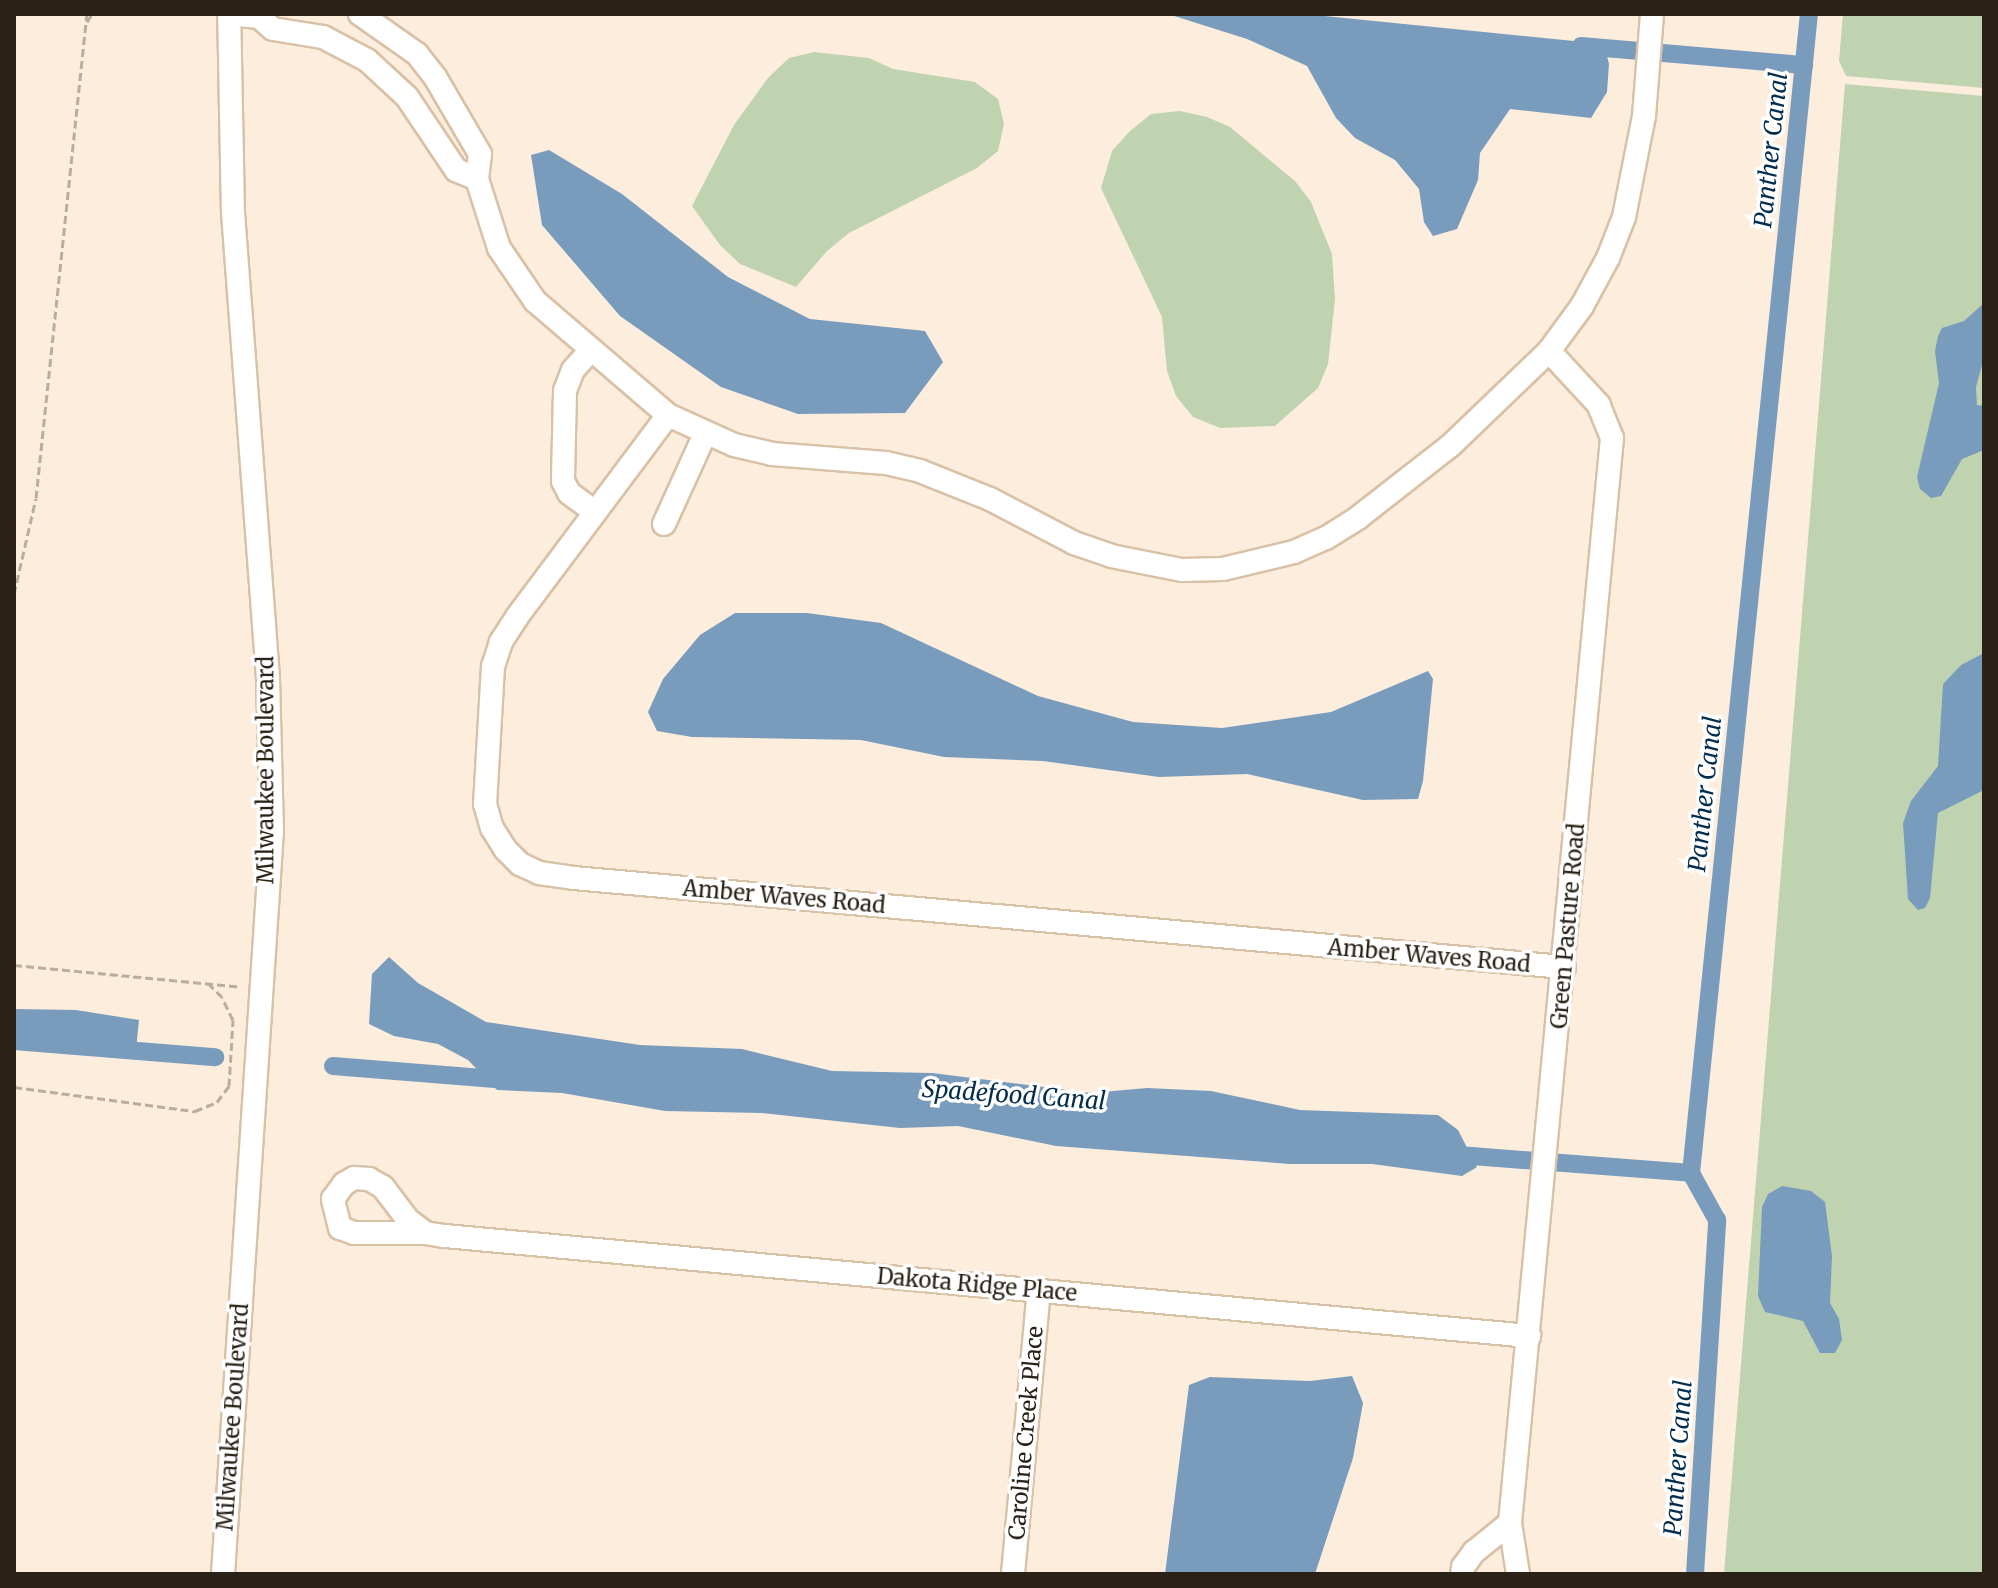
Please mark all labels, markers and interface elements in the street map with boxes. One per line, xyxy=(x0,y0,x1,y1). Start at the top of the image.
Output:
water label: Panther Canal xyxy=(1749,71,1793,229)
street label: Milwaukee Boulevard xyxy=(253,656,279,884)
water label: Panther Canal xyxy=(1683,715,1727,873)
street label: Green Pasture Road xyxy=(1546,822,1590,1030)
street label: Amber Waves Road xyxy=(682,875,886,919)
street label: Amber Waves Road xyxy=(1327,934,1531,978)
water label: Spadefood Canal xyxy=(921,1074,1107,1116)
street label: Dakota Ridge Place xyxy=(876,1263,1078,1307)
street label: Milwaukee Boulevard xyxy=(212,1302,254,1532)
street label: Caroline Creek Place xyxy=(1004,1325,1048,1541)
water label: Panther Canal xyxy=(1658,1379,1698,1537)

